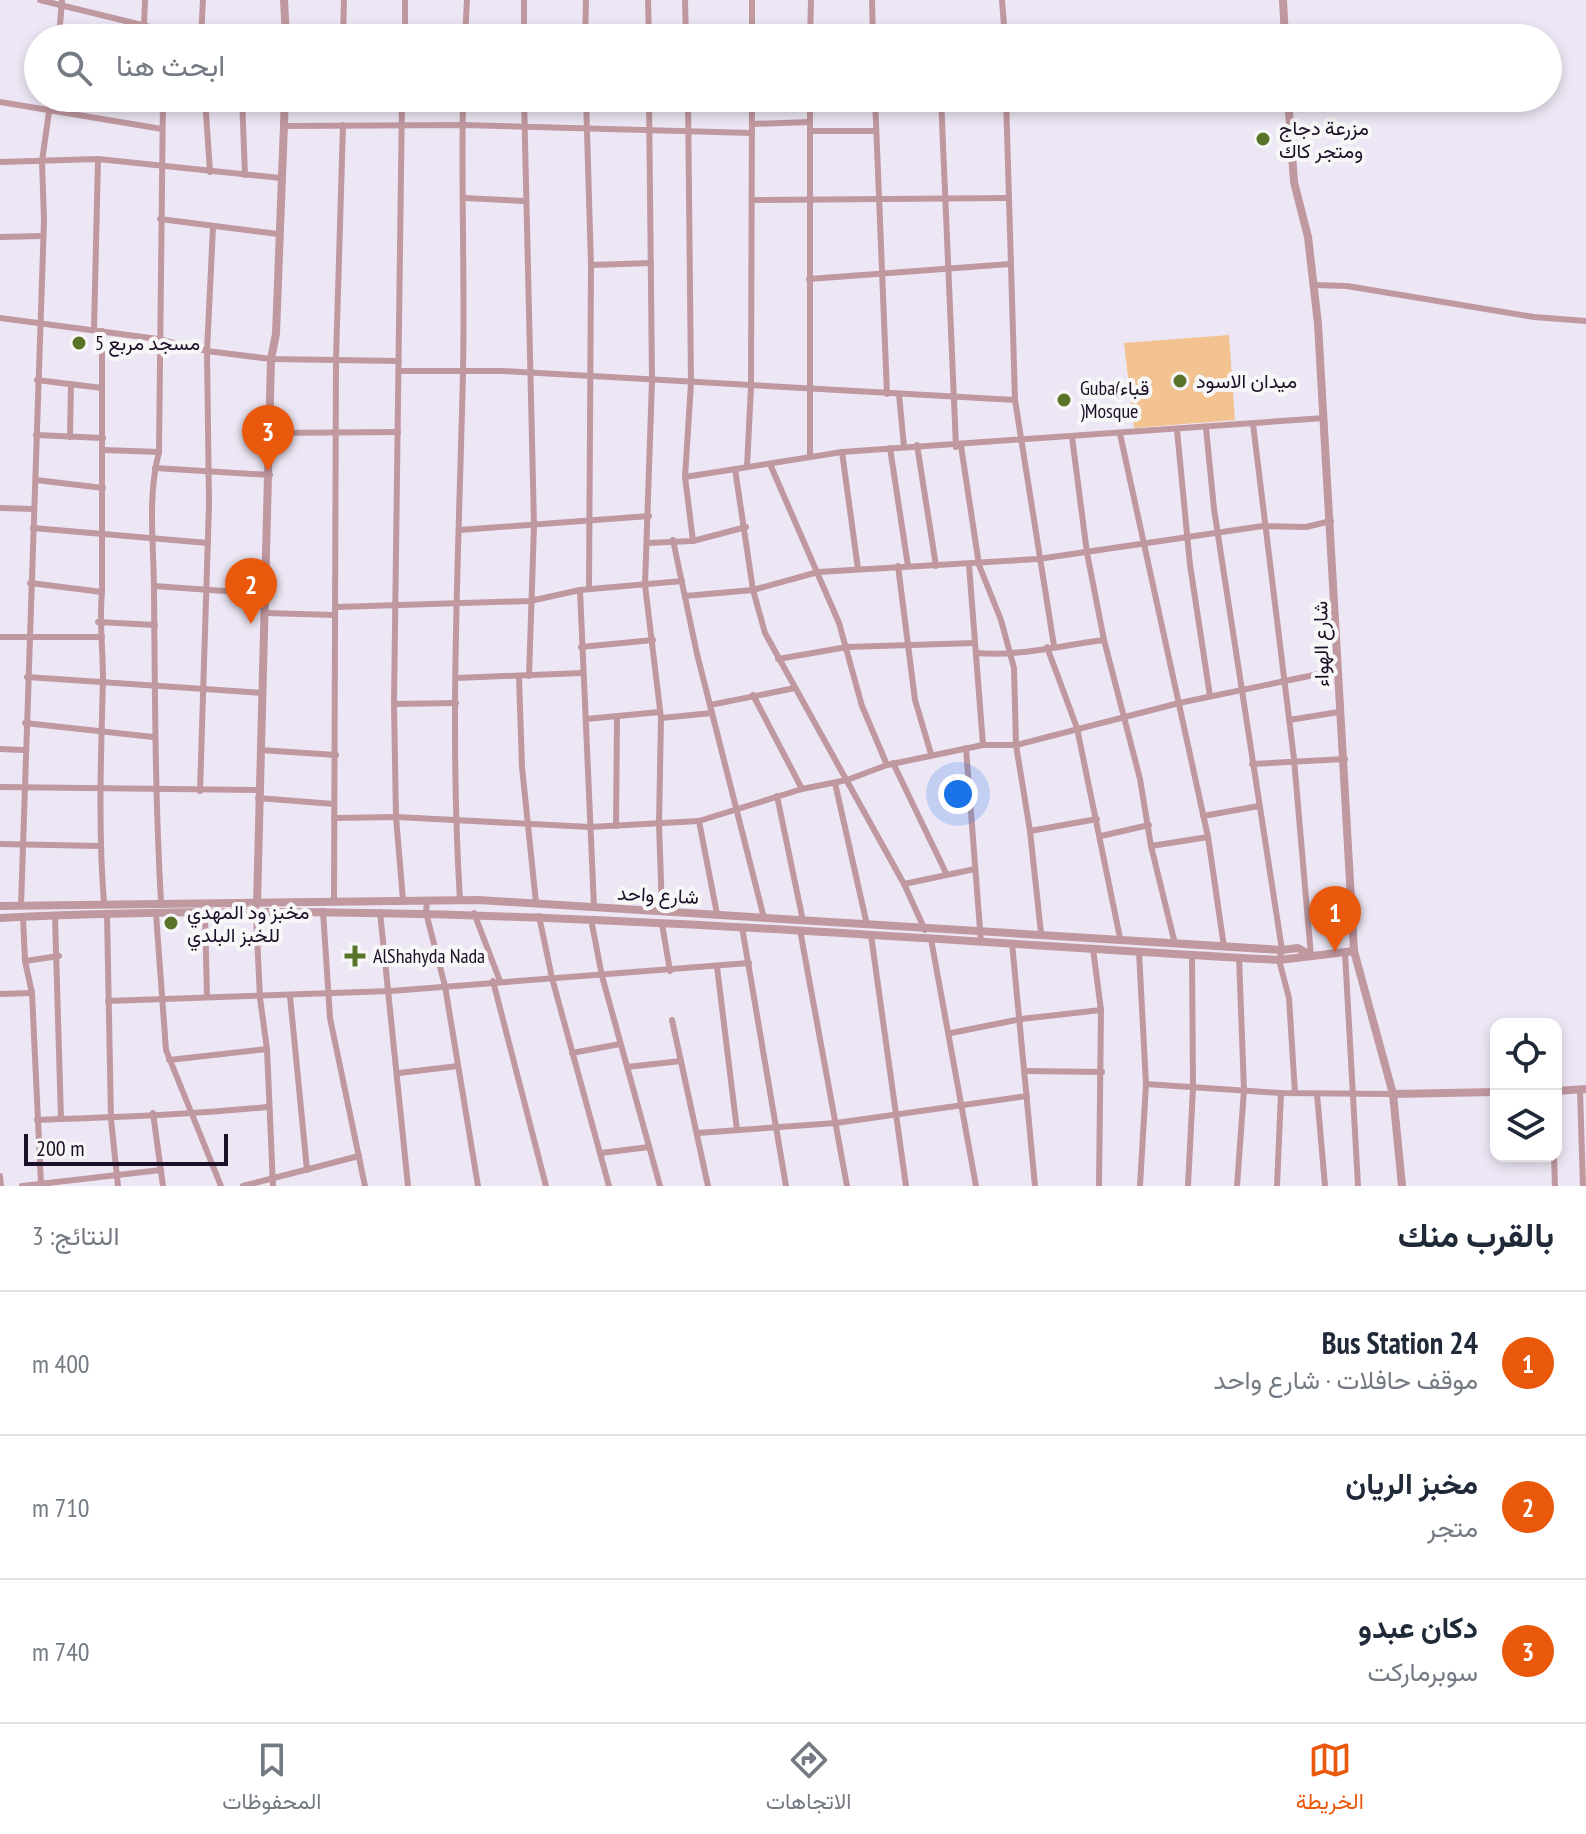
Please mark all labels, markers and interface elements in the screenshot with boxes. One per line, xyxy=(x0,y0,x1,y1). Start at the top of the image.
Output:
search box xyxy=(24,24,1562,112)
text: ابحث هنا xyxy=(116,45,225,84)
icon: search xyxy=(52,46,96,90)
place label: مزرعة دجاج ومتجر كاك xyxy=(1279,115,1369,164)
marker: مزرعة دجاج ومتجر كاك xyxy=(1254,130,1272,148)
place label: مسجد مربع 5 xyxy=(95,330,200,357)
marker: مسجد مربع 5 xyxy=(70,334,88,352)
place label: ميدان الاسود xyxy=(1196,368,1297,394)
marker: ميدان الاسود xyxy=(1171,372,1189,390)
place label: Guba(قباء )Mosque xyxy=(1080,375,1149,424)
marker: Guba(قباء )Mosque xyxy=(1055,391,1073,409)
pin: 3 xyxy=(242,405,294,471)
pin: 2 xyxy=(225,558,277,624)
street label: شارع الهواء xyxy=(1307,601,1336,687)
your location xyxy=(938,774,978,814)
street label: شارع واحد xyxy=(616,880,700,911)
pin: 1 xyxy=(1309,886,1361,952)
place label: مخبز ود المهدي للخبز البلدي xyxy=(187,899,309,952)
marker: مخبز ود المهدي للخبز البلدي xyxy=(162,914,180,932)
place label: AlShahyda Nada xyxy=(373,943,485,969)
marker: AlShahyda Nada xyxy=(344,945,366,967)
map controls xyxy=(1490,1018,1562,1162)
button: locate xyxy=(1490,1018,1562,1090)
button: layers xyxy=(1490,1090,1562,1162)
scale bar xyxy=(24,1130,228,1166)
text: 200 m xyxy=(36,1134,85,1162)
text: بالقرب منك xyxy=(1398,1212,1554,1256)
text: النتائج: 3 xyxy=(32,1219,119,1252)
text: 24 Bus Station xyxy=(1322,1323,1478,1362)
text: 400 m xyxy=(32,1347,90,1380)
text: 1 xyxy=(1522,1347,1534,1380)
text: موقف حافلات · شارع واحد xyxy=(1213,1363,1478,1396)
text: مخبز الريان xyxy=(1345,1463,1478,1502)
text: 710 m xyxy=(32,1491,90,1524)
text: 2 xyxy=(1522,1491,1534,1524)
text: متجر xyxy=(1427,1511,1478,1544)
text: دكان عبدو xyxy=(1358,1607,1478,1646)
text: 740 m xyxy=(32,1635,90,1668)
text: 3 xyxy=(1522,1635,1534,1668)
text: سوبرماركت xyxy=(1367,1655,1478,1688)
tab: المحفوظات xyxy=(222,1738,321,1821)
tab: الاتجاهات xyxy=(766,1738,851,1821)
tab: الخريطة xyxy=(1296,1738,1364,1821)

